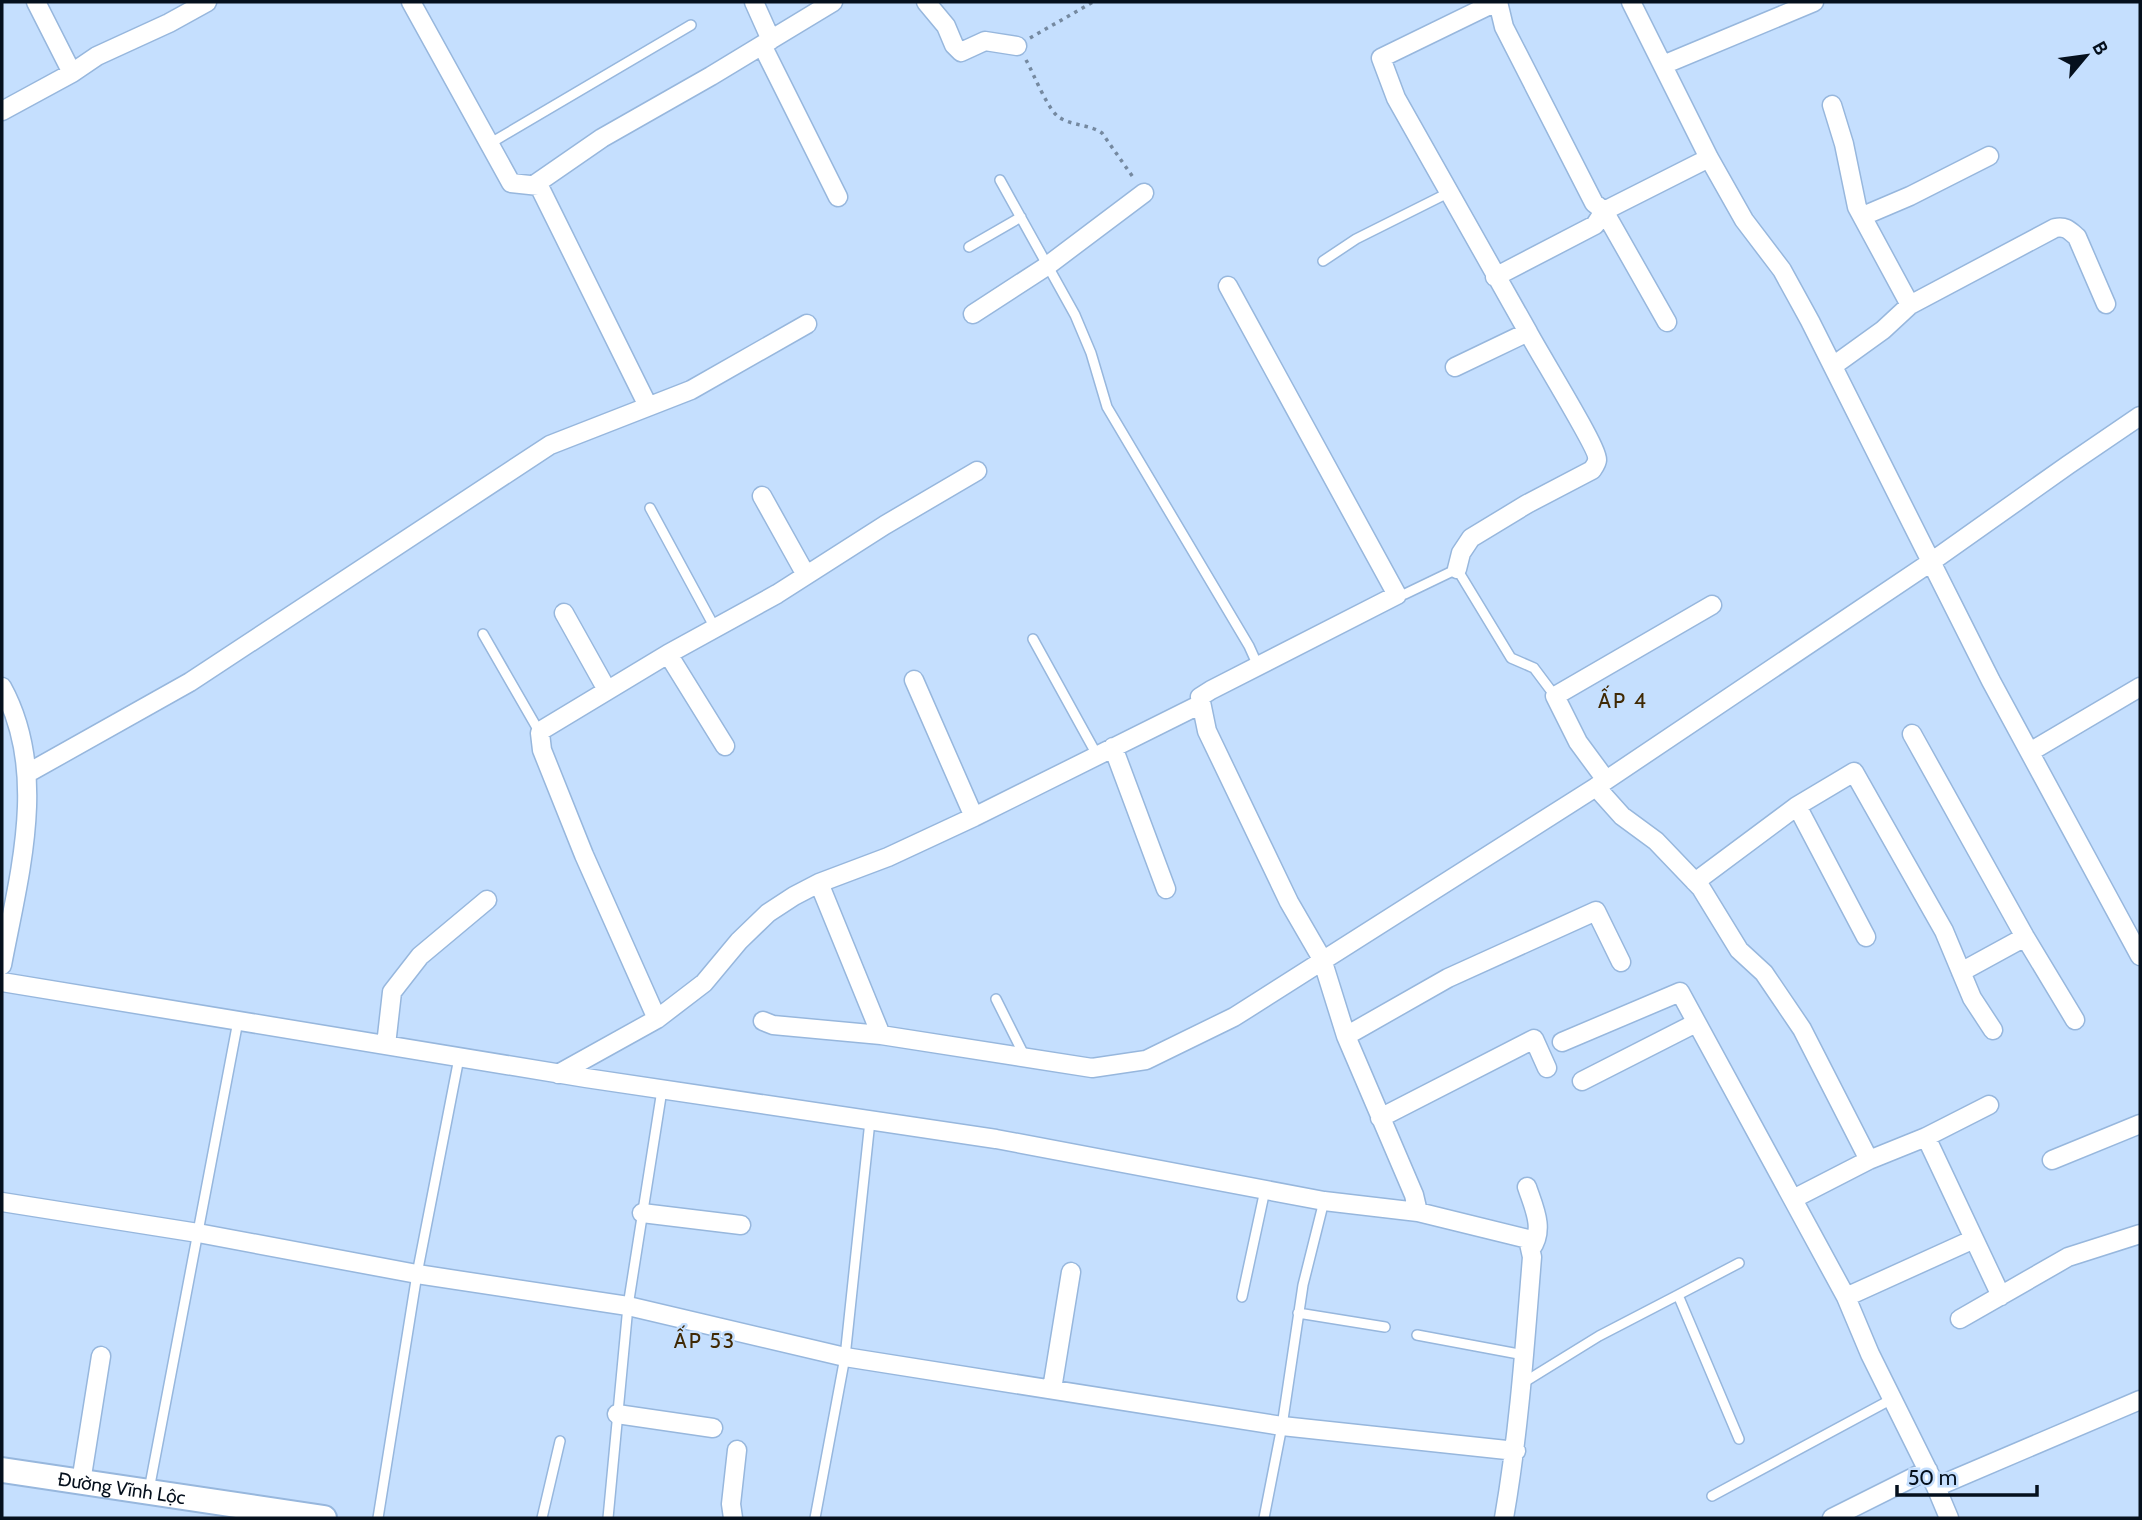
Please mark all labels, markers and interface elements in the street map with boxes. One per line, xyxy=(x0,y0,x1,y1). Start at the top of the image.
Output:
north arrow xyxy=(2051,21,2121,91)
text: B xyxy=(2087,37,2113,59)
district label: ẤP 4 xyxy=(1598,685,1648,713)
district label: ẤP 53 xyxy=(674,1325,736,1353)
scale bar xyxy=(1897,1454,2037,1498)
text: 50 m xyxy=(1908,1465,1957,1490)
street label: Đường Vĩnh Lộc xyxy=(56,1467,187,1509)

